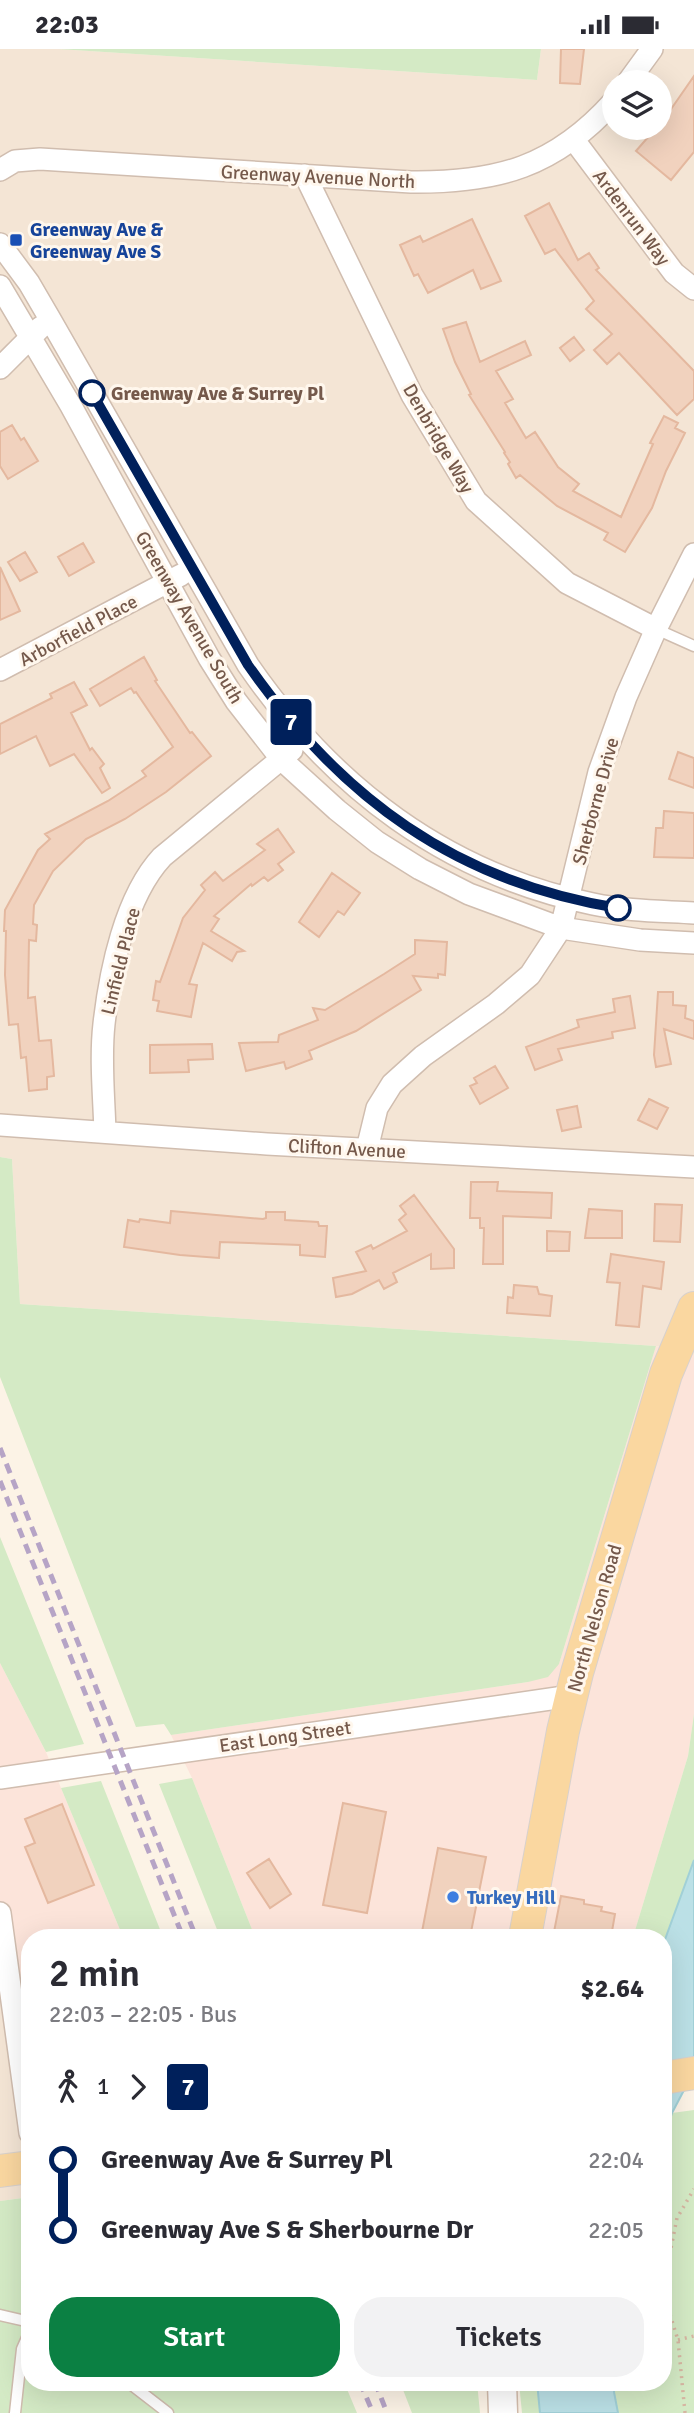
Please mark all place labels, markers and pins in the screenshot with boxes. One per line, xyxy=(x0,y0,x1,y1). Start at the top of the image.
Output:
place label: Greenway Ave & Greenway Ave S xyxy=(30,218,164,264)
marker: Greenway Ave & Greenway Ave S xyxy=(8,232,24,248)
marker: Greenway Ave & Surrey Pl xyxy=(79,380,105,406)
place label: Greenway Ave & Surrey Pl xyxy=(111,382,324,406)
unlabelled marker xyxy=(605,895,631,921)
place label: Turkey Hill xyxy=(467,1886,556,1910)
marker: Turkey Hill xyxy=(445,1889,461,1905)

